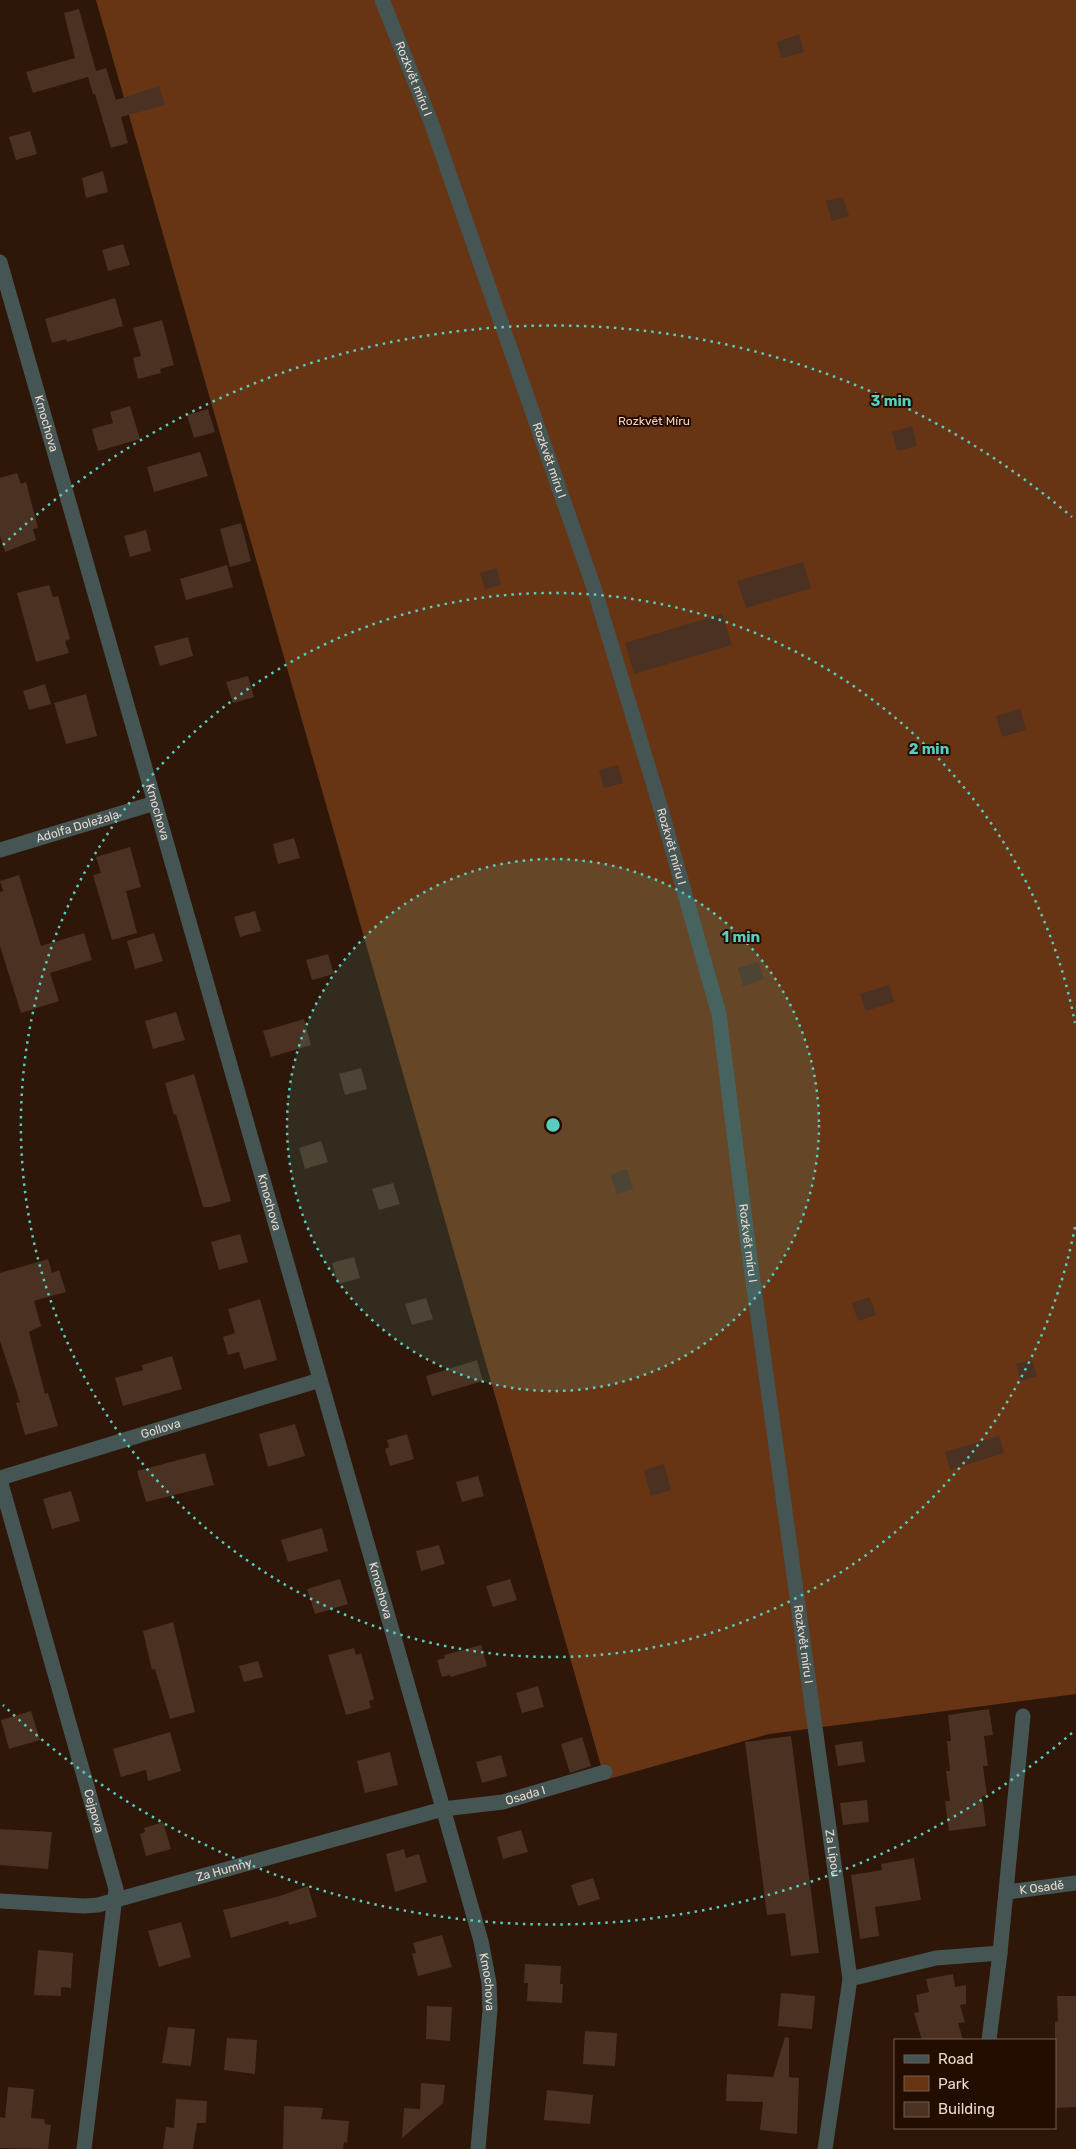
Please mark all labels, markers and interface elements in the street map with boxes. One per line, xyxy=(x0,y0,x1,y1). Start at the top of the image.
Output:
street label: Rozkvět míru I xyxy=(392,39,435,118)
text: 3 min xyxy=(871,392,911,410)
street label: Kmochova xyxy=(31,393,61,454)
park label: Rozkvět Míru xyxy=(618,414,690,428)
street label: Rozkvět míru I xyxy=(530,421,569,500)
text: 2 min xyxy=(909,740,949,758)
street label: Kmochova xyxy=(143,782,172,842)
street label: Rozkvět míru I xyxy=(654,806,689,887)
street label: Adolfa Doležala xyxy=(34,807,121,846)
text: 1 min xyxy=(722,928,760,946)
centre of rings xyxy=(544,1116,562,1134)
street label: Kmochova xyxy=(255,1172,284,1232)
street label: Rozkvět míru I xyxy=(736,1203,760,1283)
street label: Gollova xyxy=(139,1416,182,1441)
street label: Kmochova xyxy=(366,1561,395,1621)
street label: Rozkvět míru I xyxy=(791,1604,816,1684)
street label: Osada I xyxy=(504,1783,547,1808)
street label: Cejpova xyxy=(81,1788,107,1834)
street label: Za Lípou xyxy=(822,1829,843,1878)
street label: Za Humny xyxy=(195,1855,254,1884)
street label: K Osadě xyxy=(1019,1878,1065,1897)
street label: Kmochova xyxy=(476,1952,497,2011)
legend xyxy=(894,2039,1056,2129)
text: Road xyxy=(938,2050,974,2068)
text: Park xyxy=(938,2075,969,2093)
text: Building xyxy=(938,2100,995,2118)

